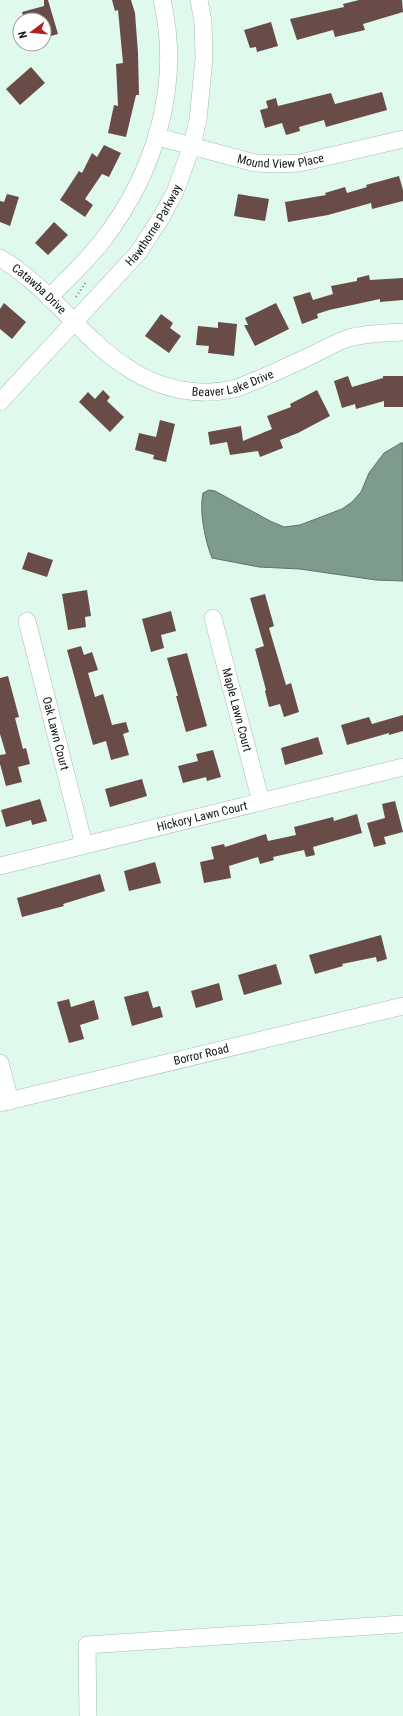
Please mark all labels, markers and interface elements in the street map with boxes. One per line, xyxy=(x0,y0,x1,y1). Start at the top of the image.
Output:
north arrow xyxy=(12,12,52,52)
text: N xyxy=(16,29,30,40)
street label: Mound View Place xyxy=(236,151,326,171)
street label: Hawthorne Parkway xyxy=(123,182,184,269)
street label: Catawba Drive xyxy=(9,261,69,317)
street label: Beaver Lake Drive xyxy=(191,367,276,399)
street label: Maple Lawn Court xyxy=(219,667,255,754)
street label: Oak Lawn Court xyxy=(40,695,72,772)
street label: Hickory Lawn Court xyxy=(155,798,249,834)
street label: Borror Road xyxy=(172,1041,230,1068)

